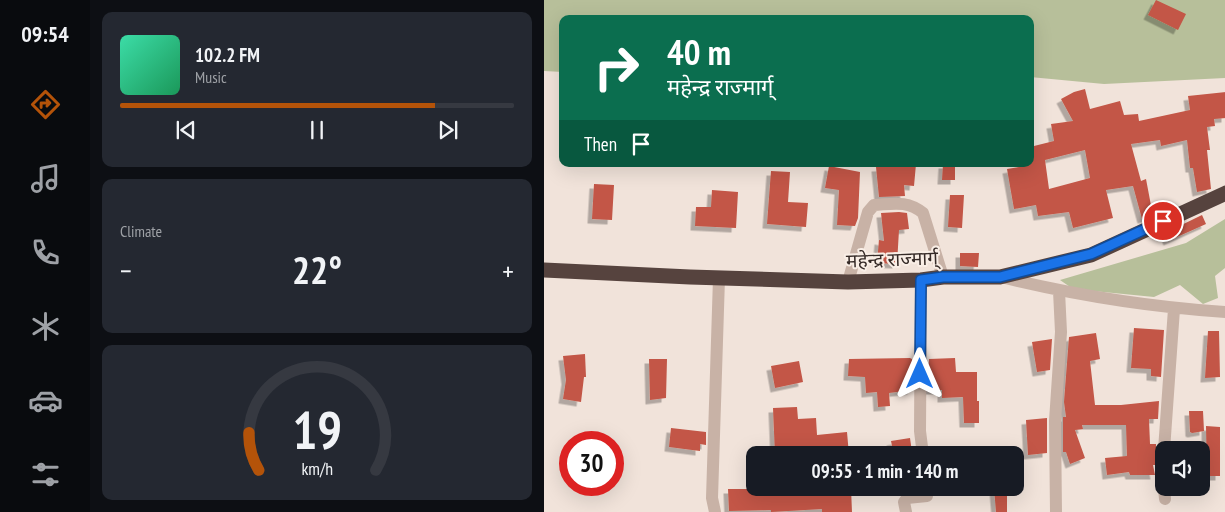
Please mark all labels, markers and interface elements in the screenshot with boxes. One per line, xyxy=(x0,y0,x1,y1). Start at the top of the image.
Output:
text: 09:54 xyxy=(21,20,69,48)
text: 40 m xyxy=(667,29,731,75)
icon: right xyxy=(584,35,649,100)
text: 102.2 FM xyxy=(195,43,260,67)
text: Music xyxy=(195,67,227,87)
text: महेन्द्र राज्मार्ग् xyxy=(667,73,774,101)
icon: directions xyxy=(28,87,63,122)
icon: previous xyxy=(172,116,200,144)
icon: pause xyxy=(303,116,331,144)
icon: next xyxy=(434,116,462,144)
icon: arrive xyxy=(627,130,655,158)
text: Then xyxy=(584,132,617,156)
icon: music xyxy=(28,161,63,196)
pin xyxy=(1142,200,1184,242)
icon: arrive xyxy=(1149,207,1177,235)
text: Climate xyxy=(120,221,162,241)
icon: phone xyxy=(28,235,63,270)
text: 22° xyxy=(292,245,342,294)
street label: महेन्द्र राज्मार्ग् xyxy=(846,245,941,273)
text: − xyxy=(120,252,132,289)
text: + xyxy=(502,252,514,289)
icon: climate xyxy=(28,309,63,344)
position arrow xyxy=(893,347,945,399)
icon: car xyxy=(28,383,63,418)
text: 19 xyxy=(292,396,342,463)
speed limit sign: 30 xyxy=(559,431,624,496)
map controls xyxy=(1155,441,1210,496)
button: sound xyxy=(1155,441,1210,496)
icon: filters xyxy=(28,457,63,492)
text: km/h xyxy=(301,457,333,480)
text: 09:55 · 1 min · 140 m xyxy=(812,459,958,483)

